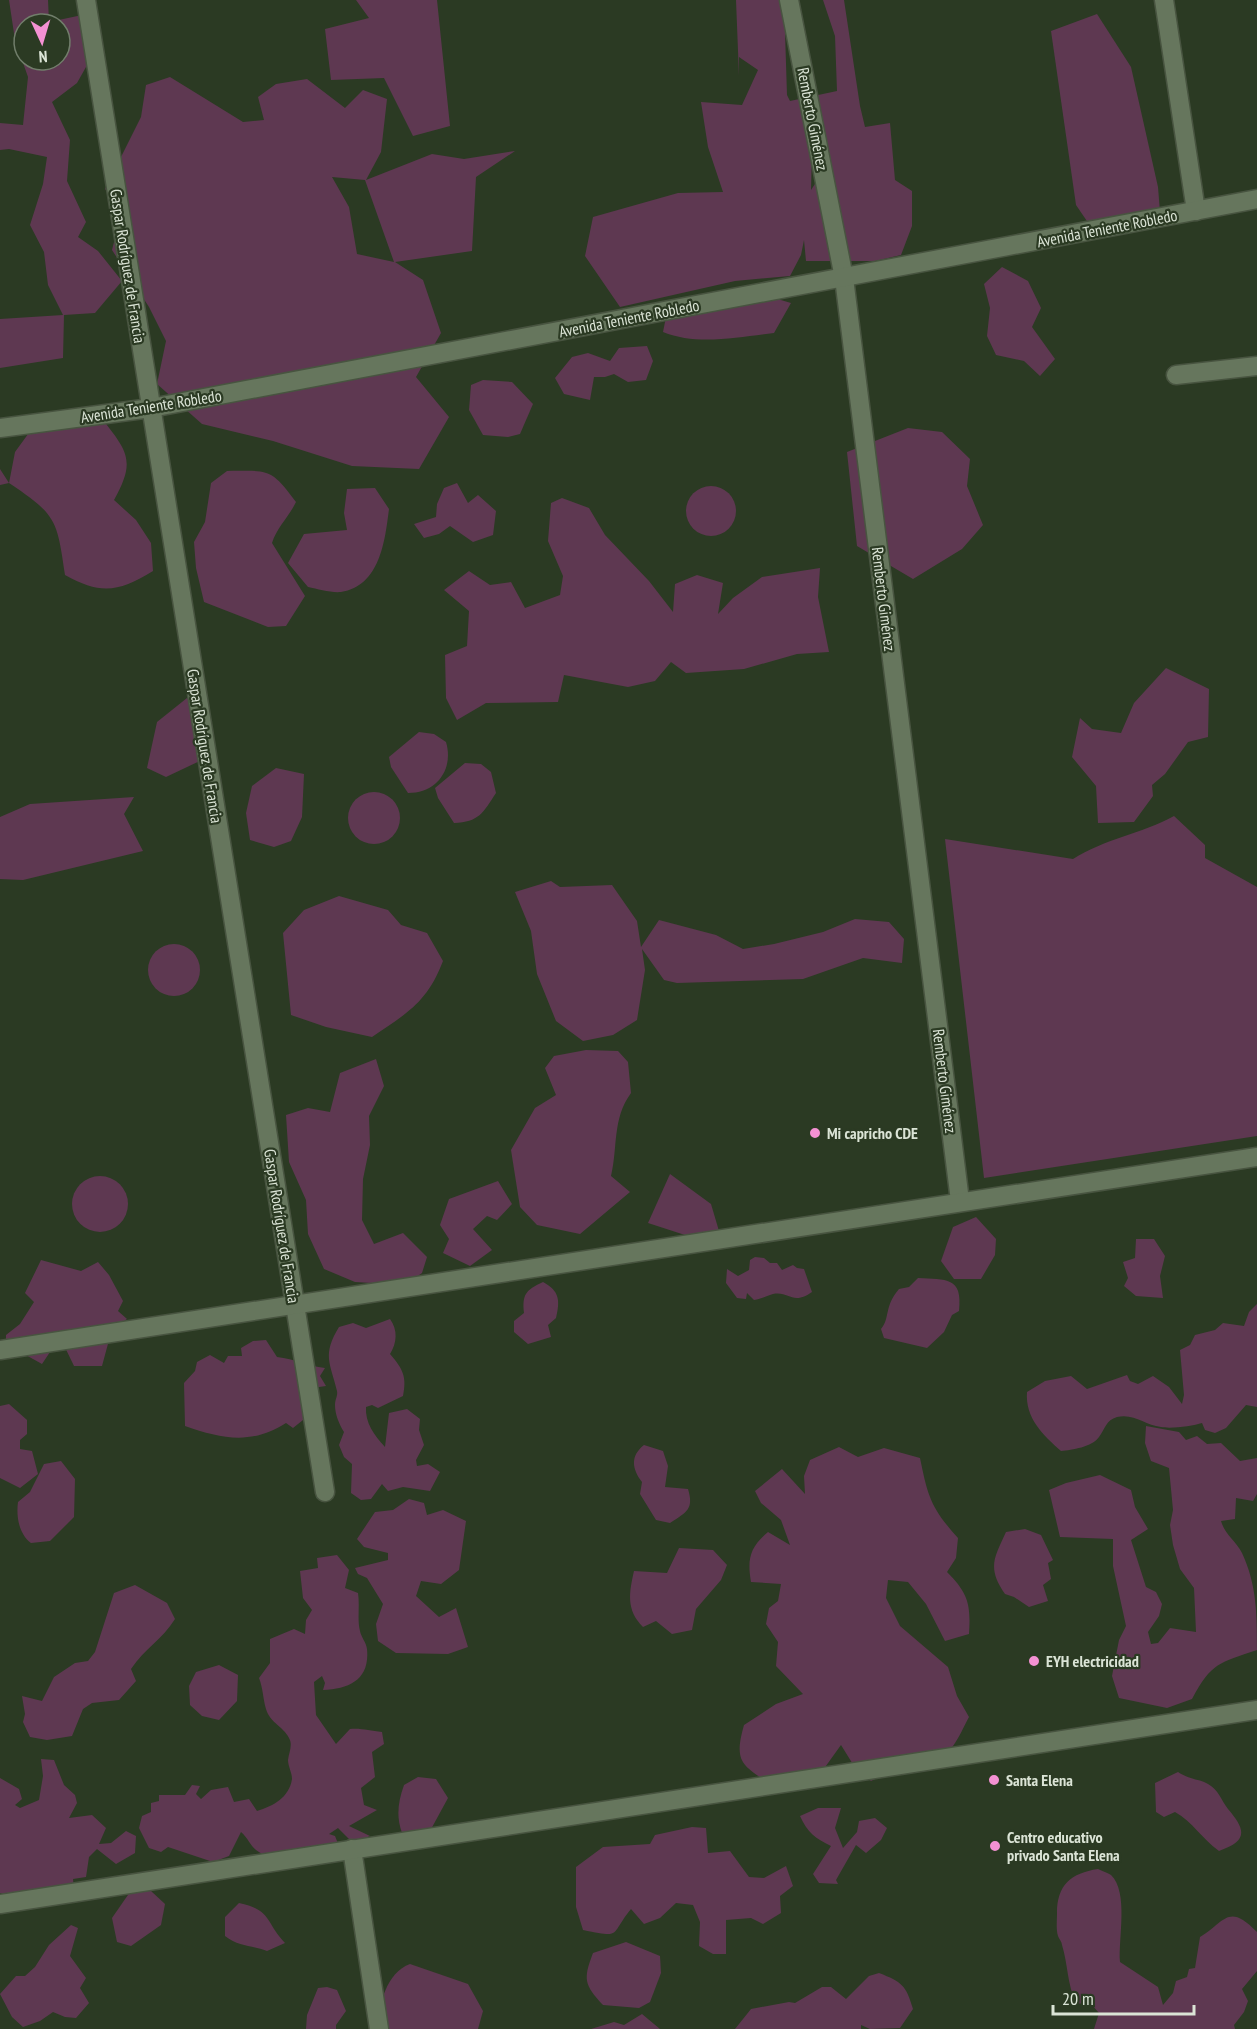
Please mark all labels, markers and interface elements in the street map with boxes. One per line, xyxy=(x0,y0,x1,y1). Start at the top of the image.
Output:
north arrow xyxy=(12,12,72,72)
text: N xyxy=(38,47,48,67)
street label: Remberto Giménez xyxy=(793,66,833,172)
street label: Gaspar Rodríguez de Francia xyxy=(106,188,150,344)
street label: Avenida Teniente Robledo xyxy=(1035,205,1179,251)
street label: Avenida Teniente Robledo xyxy=(557,295,701,341)
street label: Avenida Teniente Robledo xyxy=(79,385,223,427)
street label: Remberto Giménez xyxy=(868,546,900,652)
street label: Gaspar Rodríguez de Francia xyxy=(183,668,227,824)
street label: Remberto Giménez xyxy=(929,1028,961,1134)
place label: Mi capricho CDE xyxy=(827,1123,918,1143)
marker: Mi capricho CDE xyxy=(808,1126,822,1140)
street label: Gaspar Rodríguez de Francia xyxy=(260,1148,304,1304)
place label: EYH electricidad xyxy=(1046,1651,1139,1671)
marker: EYH electricidad xyxy=(1027,1654,1041,1668)
place label: Santa Elena xyxy=(1006,1770,1073,1790)
marker: Santa Elena xyxy=(987,1773,1001,1787)
place label: Centro educativo privado Santa Elena xyxy=(1007,1827,1120,1865)
marker: Centro educativo privado Santa Elena xyxy=(988,1839,1002,1853)
scale bar xyxy=(1053,1978,1194,2016)
text: 20 m xyxy=(1062,1987,1094,2010)

